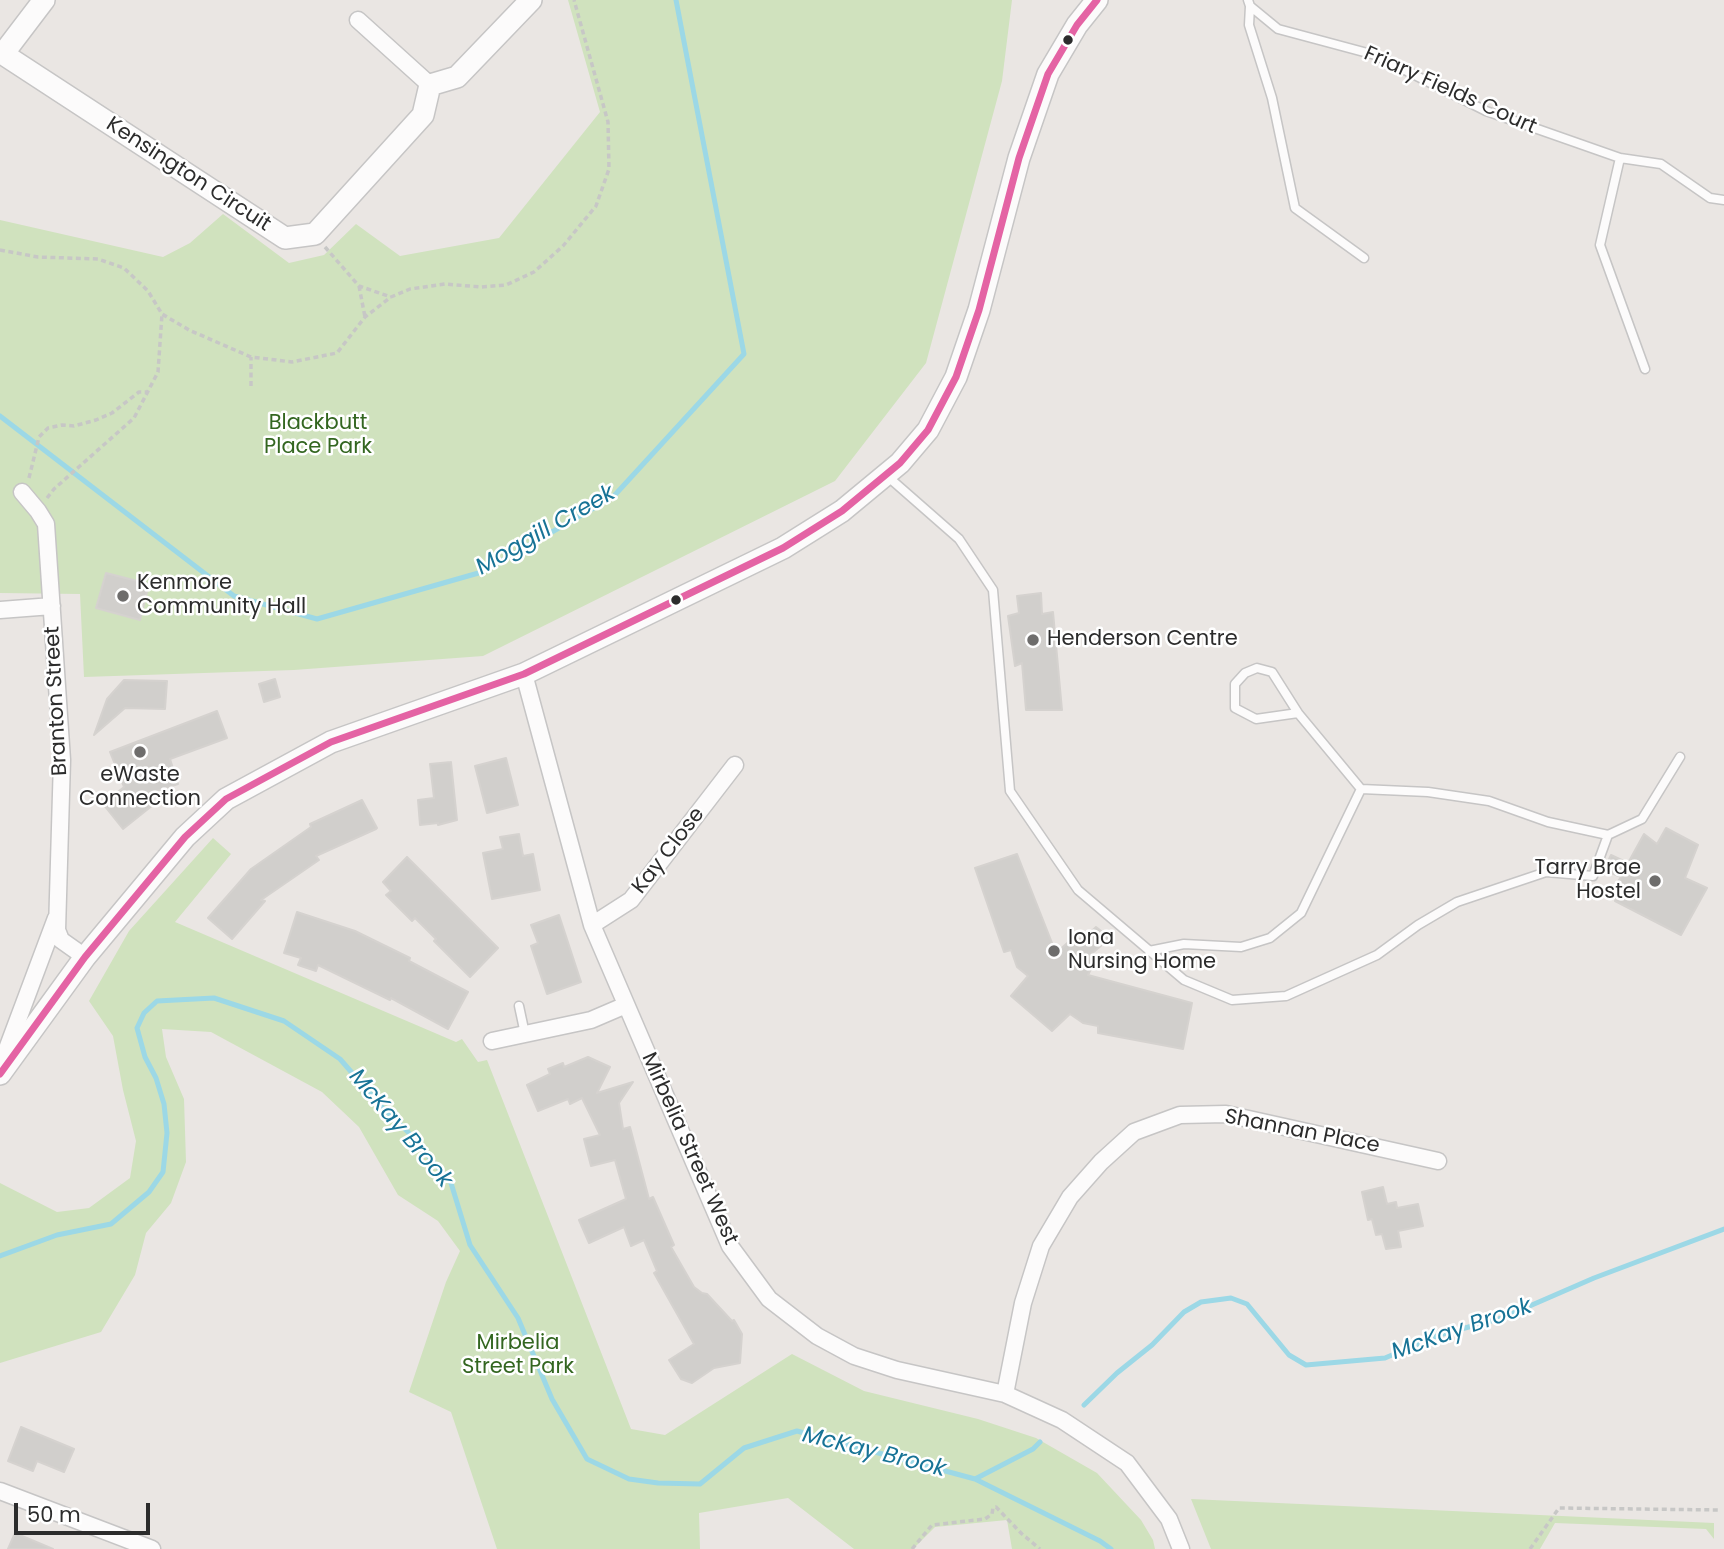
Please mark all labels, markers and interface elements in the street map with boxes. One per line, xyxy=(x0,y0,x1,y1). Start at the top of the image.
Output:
unlabelled marker xyxy=(1061,33,1075,47)
street label: Friary Fields Court xyxy=(1360,42,1540,140)
street label: Kensington Circuit xyxy=(101,112,275,238)
park label: Blackbutt Place Park xyxy=(264,411,372,461)
water label: Moggill Creek xyxy=(471,480,621,582)
place label: Kenmore Community Hall xyxy=(137,571,306,621)
marker: Kenmore Community Hall xyxy=(115,588,131,604)
unlabelled marker xyxy=(669,593,683,607)
street label: Branton Street xyxy=(40,625,74,777)
place label: Henderson Centre xyxy=(1047,627,1238,653)
marker: Henderson Centre xyxy=(1025,632,1041,648)
marker: eWaste Connection xyxy=(132,744,148,760)
place label: eWaste Connection xyxy=(79,763,201,813)
street label: Kay Close xyxy=(627,803,711,899)
place label: Tarry Brae Hostel xyxy=(1534,856,1641,906)
marker: Tarry Brae Hostel xyxy=(1647,873,1663,889)
place label: Iona Nursing Home xyxy=(1068,926,1216,976)
marker: Iona Nursing Home xyxy=(1046,943,1062,959)
street label: Mirbelia Street West xyxy=(635,1049,743,1249)
water label: McKay Brook xyxy=(342,1064,458,1194)
street label: Shannan Place xyxy=(1222,1105,1382,1159)
water label: McKay Brook xyxy=(1388,1293,1536,1367)
park label: Mirbelia Street Park xyxy=(462,1331,574,1381)
water label: McKay Brook xyxy=(799,1422,949,1484)
scale bar xyxy=(18,1490,154,1534)
text: 50 m xyxy=(27,1500,81,1529)

